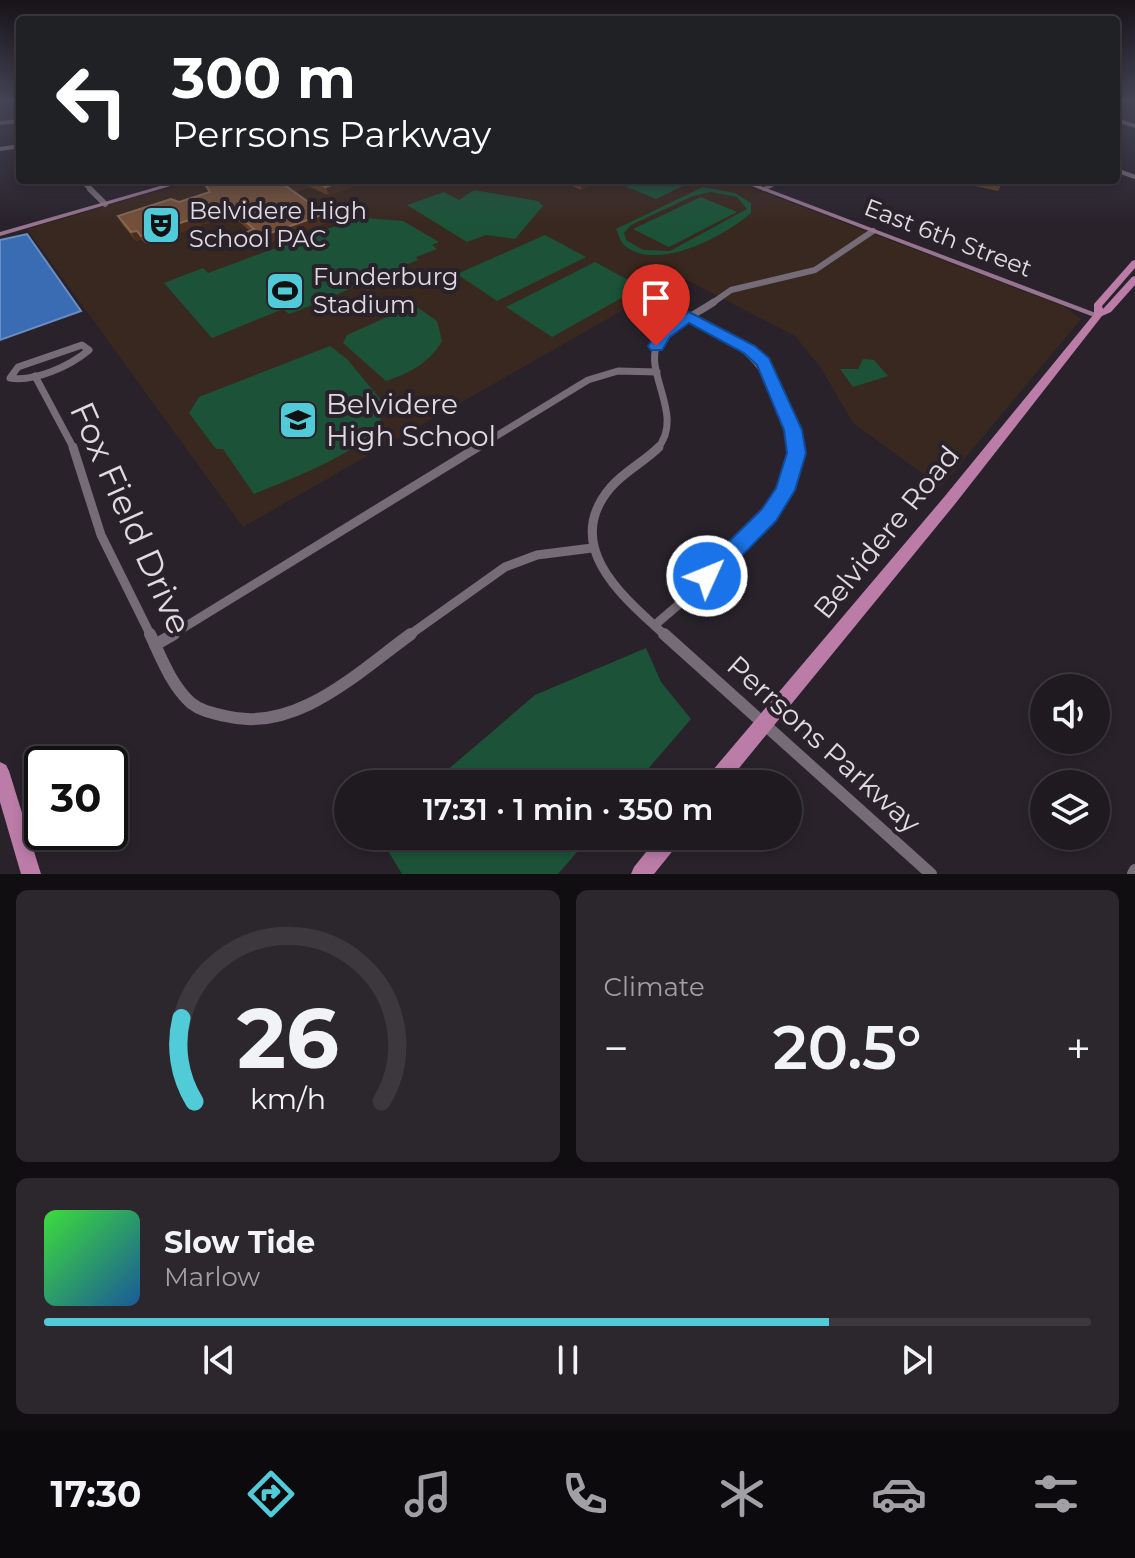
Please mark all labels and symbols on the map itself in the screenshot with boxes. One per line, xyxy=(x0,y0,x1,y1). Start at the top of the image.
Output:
street label: East 6th Street xyxy=(860,192,1036,283)
place label: Belvidere High School PAC xyxy=(189,196,367,253)
theatre icon: Belvidere High School PAC xyxy=(140,204,182,246)
place label: Funderburg Stadium xyxy=(313,262,458,319)
pin xyxy=(622,264,690,346)
sports icon: Funderburg Stadium xyxy=(264,270,306,312)
place label: Belvidere High School xyxy=(326,387,496,453)
street label: Fox Field Drive xyxy=(61,395,201,641)
school or university icon: Belvidere High School xyxy=(277,399,319,441)
street label: Belvidere Road xyxy=(806,439,966,625)
position arrow xyxy=(665,534,749,618)
street label: Perrsons Parkway xyxy=(720,648,928,840)
speed limit sign: 30 xyxy=(24,746,128,850)

